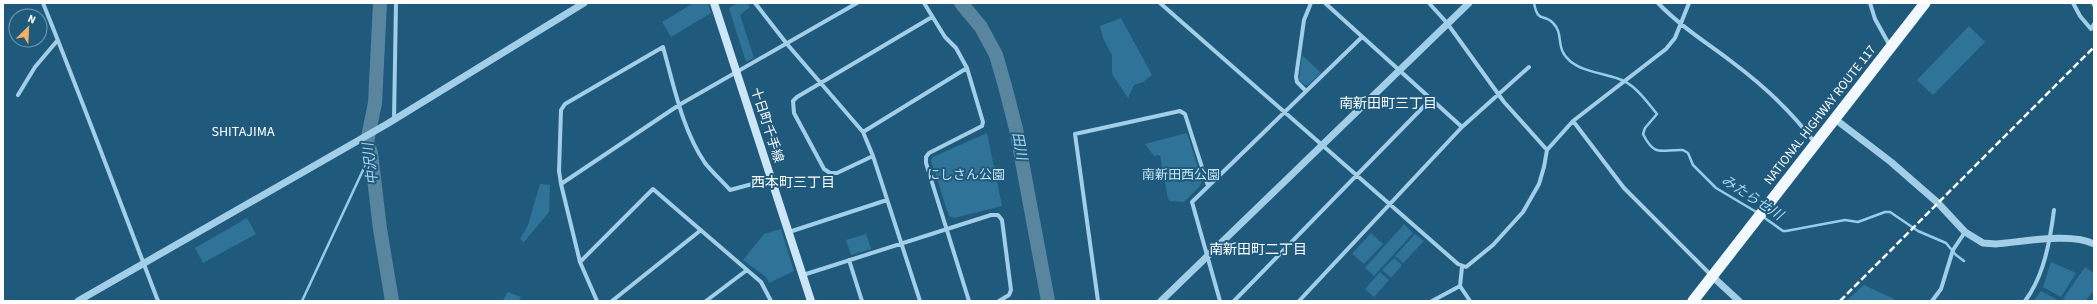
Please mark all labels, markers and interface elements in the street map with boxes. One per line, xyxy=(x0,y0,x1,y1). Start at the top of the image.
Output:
north arrow xyxy=(8,8,48,48)
text: N xyxy=(25,11,38,28)
street label: NATIONAL HIGHWAY ROUTE 117 xyxy=(1760,41,1880,189)
street label: 十日町千手線 xyxy=(746,85,788,165)
district label: 南新田町三丁目 xyxy=(1339,94,1437,114)
district label: SHITAJIMA xyxy=(212,122,275,142)
water label: 田川 xyxy=(1007,130,1032,164)
water label: 中沢川 xyxy=(358,140,383,186)
park label: にしさん公園 xyxy=(927,166,1005,184)
park label: 南新田西公園 xyxy=(1142,166,1220,184)
water label: みたらせ川 xyxy=(1717,171,1788,226)
district label: 西本町三丁目 xyxy=(751,173,835,193)
district label: 南新田町二丁目 xyxy=(1209,240,1307,260)

